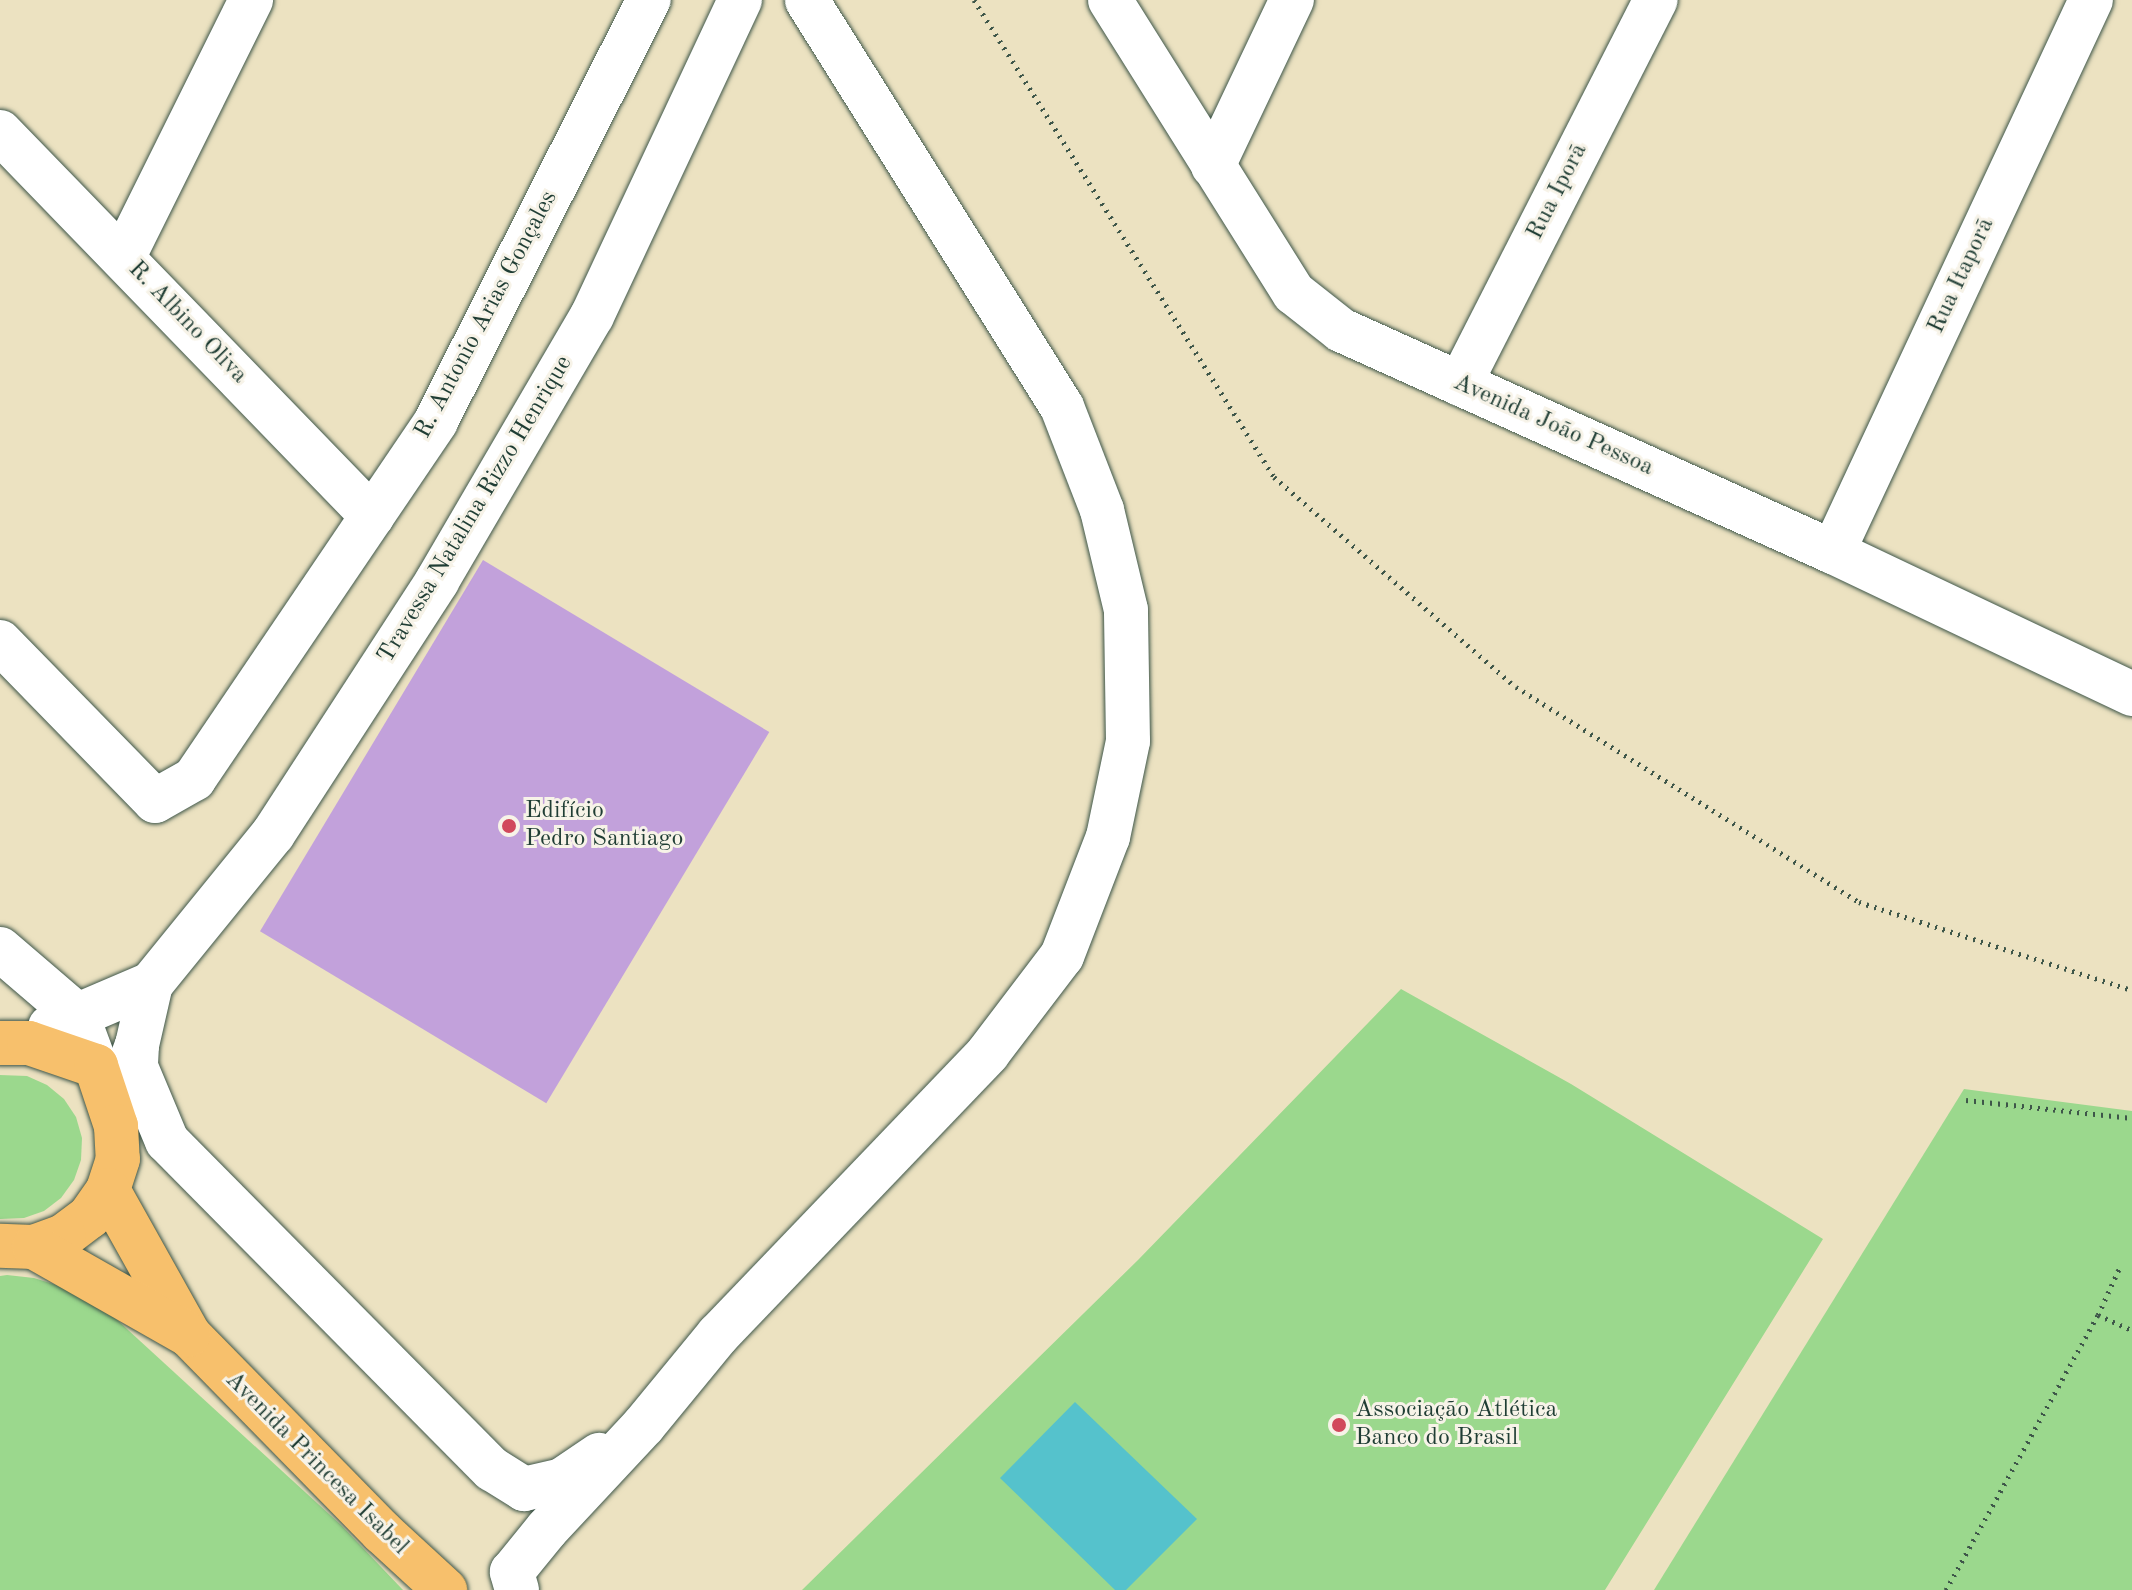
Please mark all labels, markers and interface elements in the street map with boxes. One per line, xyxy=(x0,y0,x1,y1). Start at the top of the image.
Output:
street label: Rua Iporã xyxy=(1522,139,1594,245)
street label: R. Antonio Arias Gonçales xyxy=(409,186,565,444)
street label: Rua Itaporã xyxy=(1923,214,2001,338)
street label: R. Albino Oliva xyxy=(121,256,253,390)
street label: Travessa Natalina Rizzo Henrique xyxy=(373,351,579,669)
street label: Avenida João Pessoa xyxy=(1448,369,1658,483)
place label: Edifício Pedro Santiago xyxy=(525,798,683,854)
marker: Edifício Pedro Santiago xyxy=(500,817,518,835)
street label: Avenida Princesa Isabel xyxy=(218,1366,414,1562)
place label: Associação Atlética Banco do Brasil xyxy=(1355,1397,1557,1453)
marker: Associação Atlética Banco do Brasil xyxy=(1330,1416,1348,1434)

